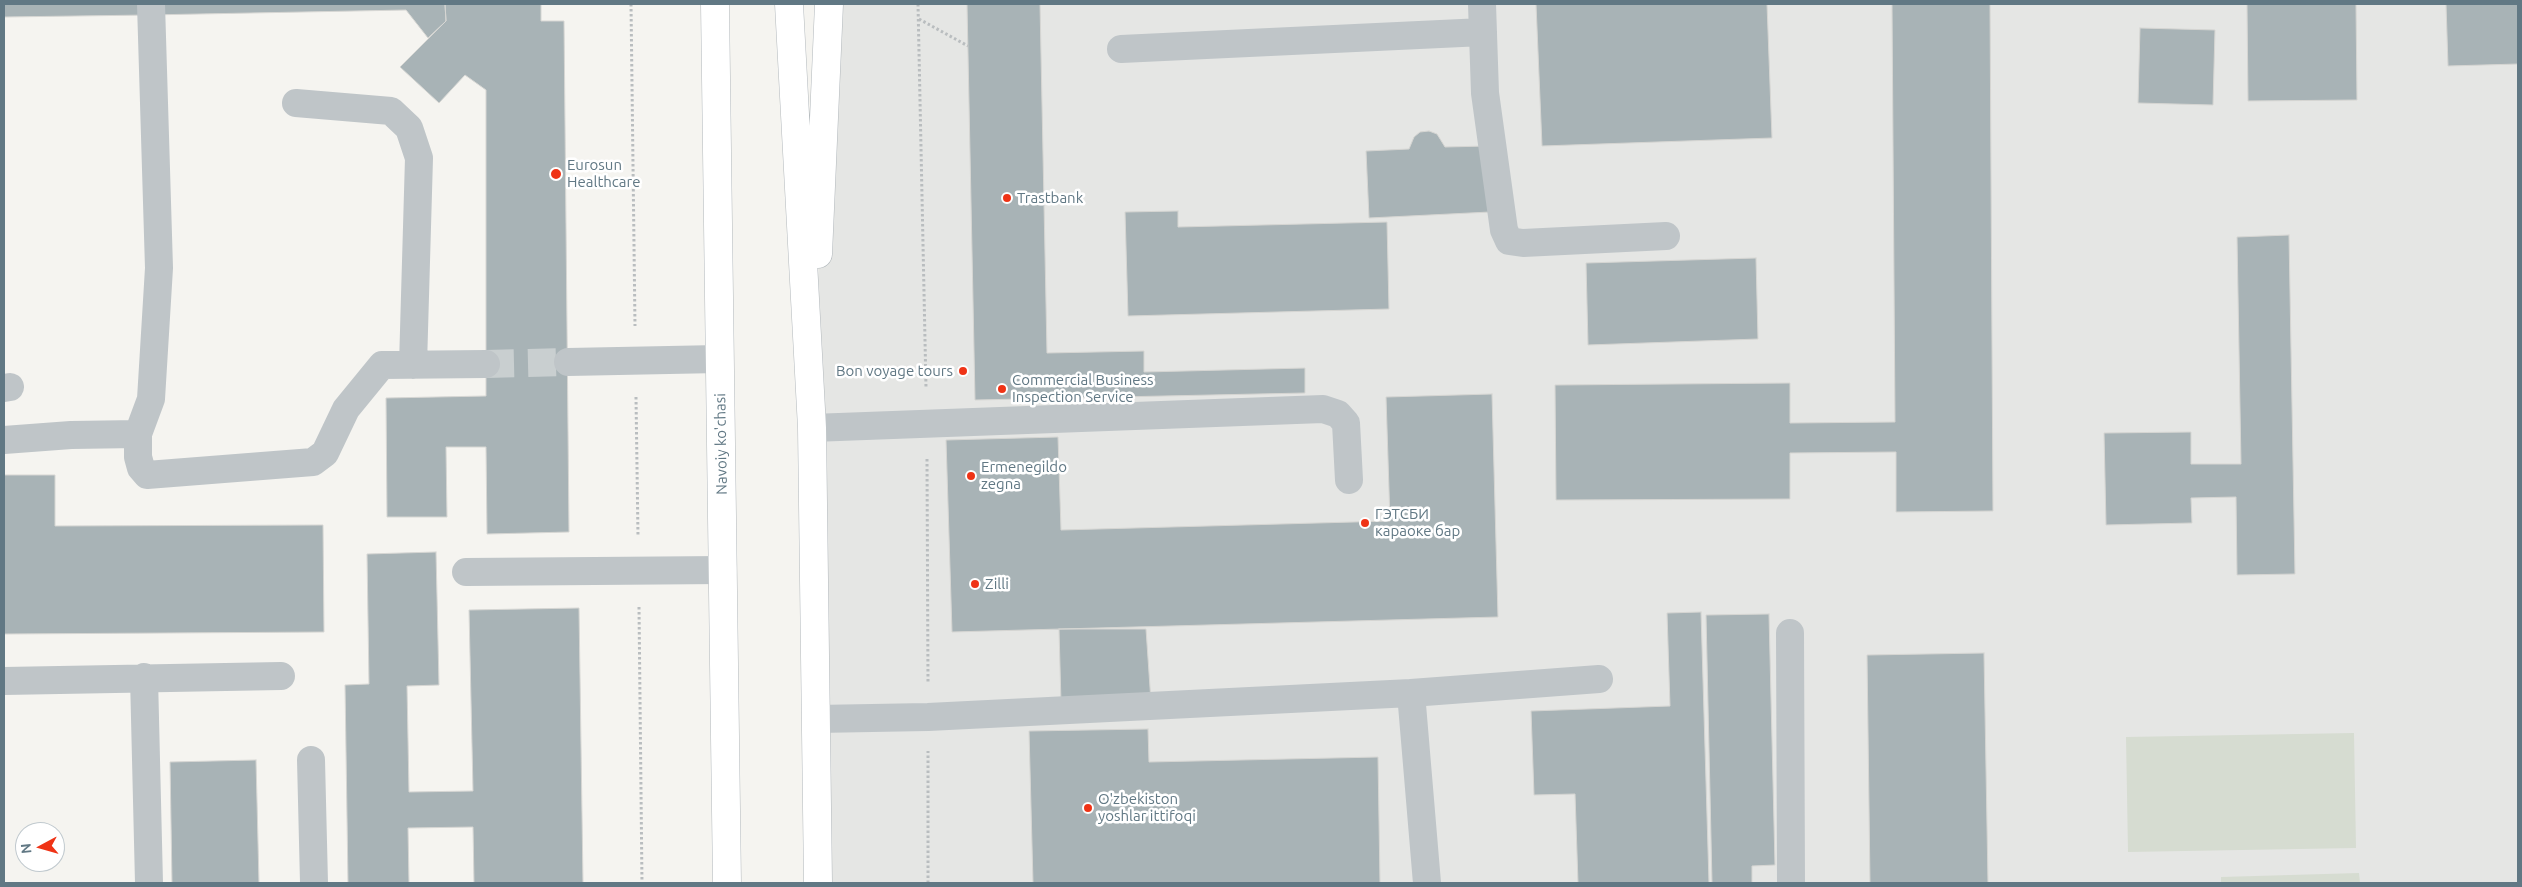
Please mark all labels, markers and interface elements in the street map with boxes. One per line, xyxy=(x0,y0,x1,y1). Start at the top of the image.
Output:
place label: Eurosun Healthcare xyxy=(567,156,640,191)
marker: Eurosun Healthcare xyxy=(549,167,563,181)
place label: Trastbank xyxy=(1017,189,1083,207)
marker: Trastbank xyxy=(1001,192,1013,204)
place label: Bon voyage tours xyxy=(836,362,953,380)
marker: Bon voyage tours xyxy=(957,365,969,377)
place label: Commercial Business Inspection Service xyxy=(1012,371,1154,406)
marker: Commercial Business Inspection Service xyxy=(996,383,1008,395)
street label: Navoiy ko'chasi xyxy=(711,393,731,495)
place label: Ermenegildo zegna xyxy=(981,458,1067,493)
marker: Ermenegildo zegna xyxy=(965,470,977,482)
place label: ГЭТСБИ караоке бар xyxy=(1375,505,1460,540)
marker: ГЭТСБИ караоке бар xyxy=(1359,517,1371,529)
place label: Zilli xyxy=(985,575,1009,593)
marker: Zilli xyxy=(969,578,981,590)
place label: O'zbekiston yoshlar ittifoqi xyxy=(1098,790,1196,825)
marker: O'zbekiston yoshlar ittifoqi xyxy=(1082,802,1094,814)
north arrow xyxy=(15,822,65,872)
text: N xyxy=(18,842,35,855)

